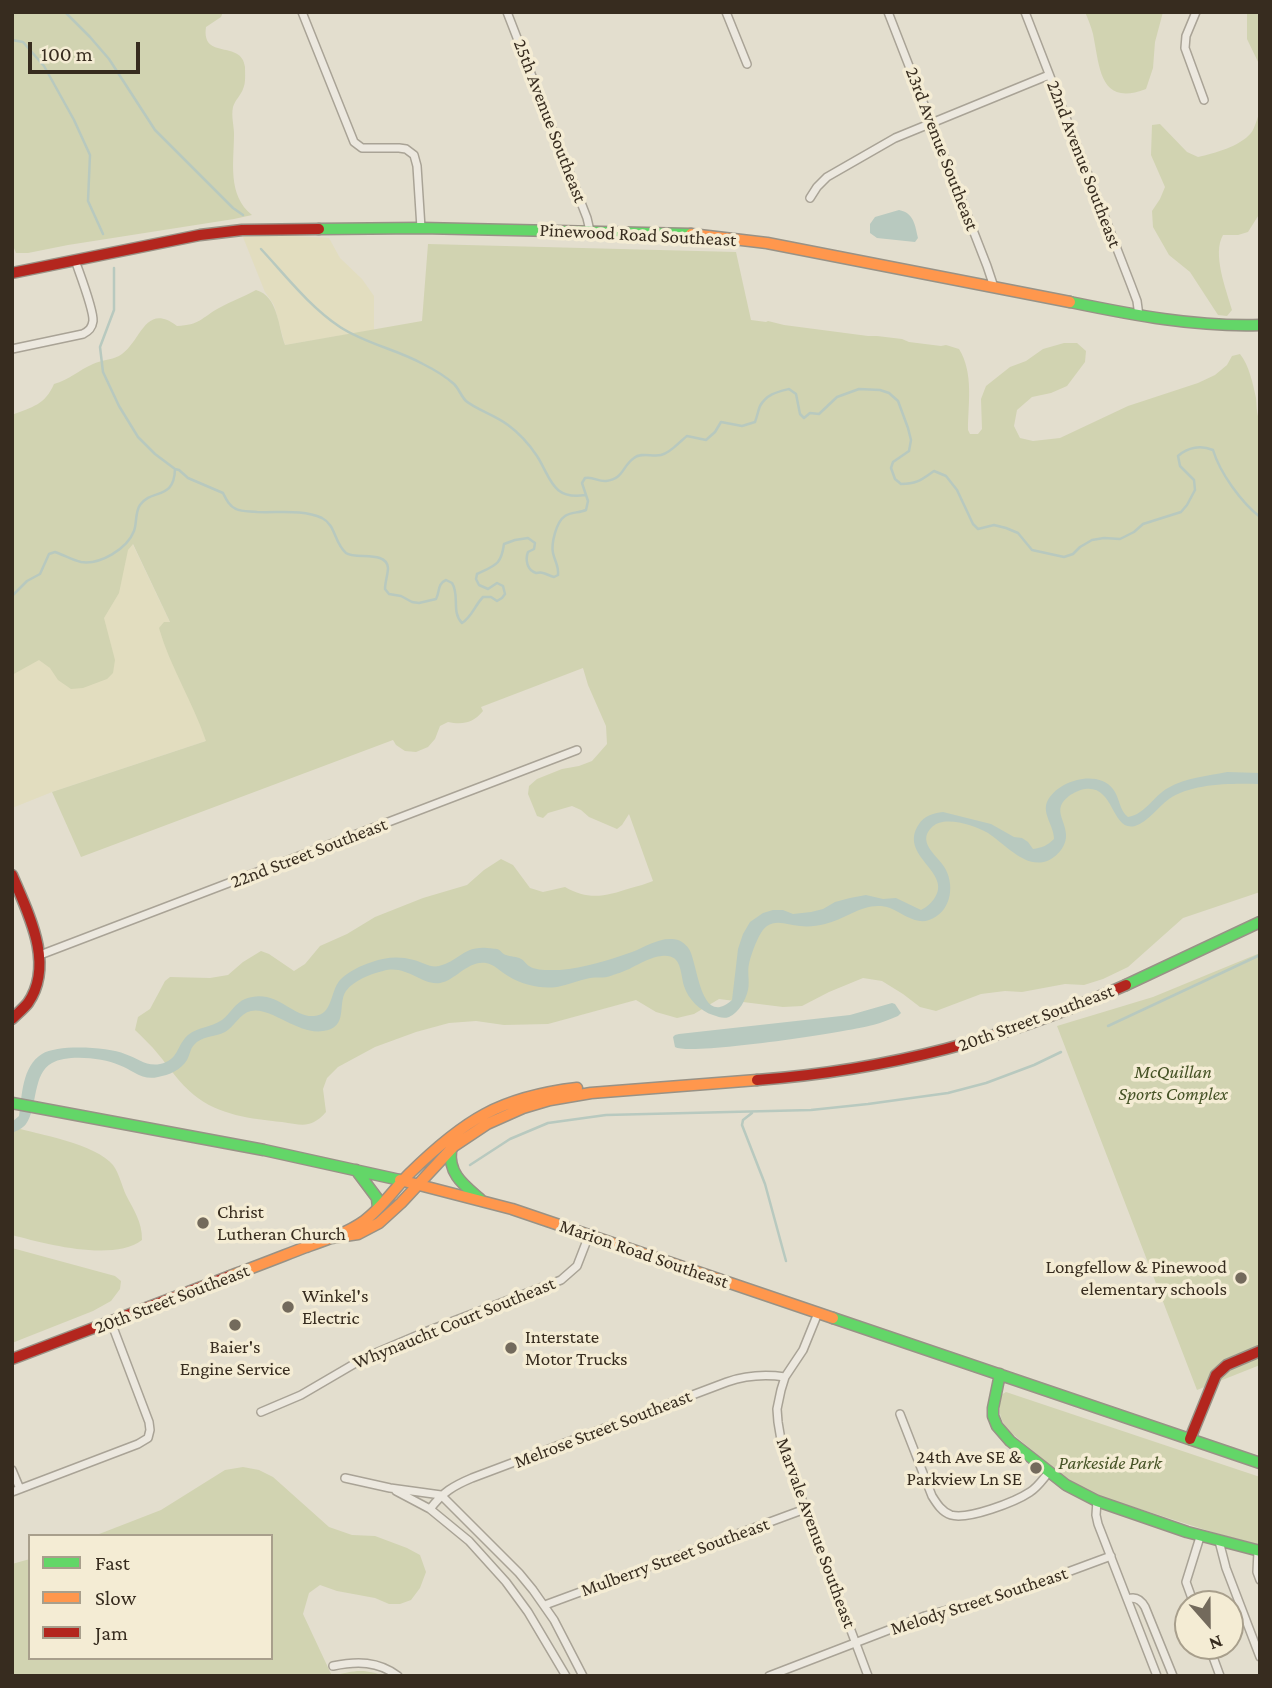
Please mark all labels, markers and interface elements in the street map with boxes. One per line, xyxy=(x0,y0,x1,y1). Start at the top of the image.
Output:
scale bar xyxy=(32,28,144,72)
street label: 25th Avenue Southeast xyxy=(508,36,592,206)
text: 100 m xyxy=(41,42,93,66)
street label: 23rd Avenue Southeast xyxy=(900,64,984,234)
street label: 22nd Avenue Southeast xyxy=(1042,77,1126,251)
street label: Pinewood Road Southeast xyxy=(539,218,737,252)
street label: 22nd Street Southeast xyxy=(228,813,390,893)
street label: 20th Street Southeast xyxy=(955,979,1117,1057)
park label: McQuillan Sports Complex xyxy=(1118,1061,1228,1105)
place label: Christ Lutheran Church xyxy=(217,1201,346,1245)
street label: Marion Road Southeast xyxy=(556,1214,732,1294)
marker: Christ Lutheran Church xyxy=(195,1215,211,1231)
place label: Longfellow & Pinewood elementary schools xyxy=(1045,1256,1227,1300)
street label: 20th Street Southeast xyxy=(91,1259,253,1339)
marker: Longfellow & Pinewood elementary schools xyxy=(1233,1270,1249,1286)
street label: Whynaucht Court Southeast xyxy=(349,1272,559,1374)
place label: Winkel's Electric xyxy=(302,1285,368,1329)
marker: Winkel's Electric xyxy=(280,1299,296,1315)
marker: Baier's Engine Service xyxy=(227,1317,243,1333)
place label: Interstate Motor Trucks xyxy=(525,1326,627,1370)
place label: Baier's Engine Service xyxy=(180,1336,290,1380)
marker: Interstate Motor Trucks xyxy=(503,1340,519,1356)
street label: Melrose Street Southeast xyxy=(511,1385,695,1473)
street label: Marvale Avenue Southeast xyxy=(771,1435,861,1631)
place label: 24th Ave SE & Parkview Ln SE xyxy=(906,1446,1022,1490)
park label: Parkeside Park xyxy=(1058,1452,1162,1474)
marker: 24th Ave SE & Parkview Ln SE xyxy=(1028,1460,1044,1476)
street label: Mulberry Street Southeast xyxy=(578,1512,772,1602)
legend xyxy=(28,1534,273,1660)
text: Fast xyxy=(95,1551,130,1575)
street label: Melody Street Southeast xyxy=(888,1562,1070,1640)
text: Slow xyxy=(95,1586,136,1610)
north arrow xyxy=(1174,1590,1244,1660)
text: Jam xyxy=(95,1621,128,1645)
text: N xyxy=(1206,1631,1226,1655)

